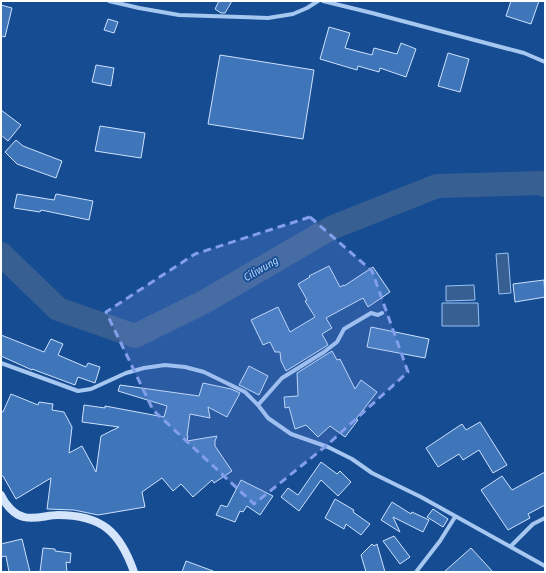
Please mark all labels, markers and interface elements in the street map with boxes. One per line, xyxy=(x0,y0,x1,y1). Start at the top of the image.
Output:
water label: Ciliwung xyxy=(241,254,281,284)

